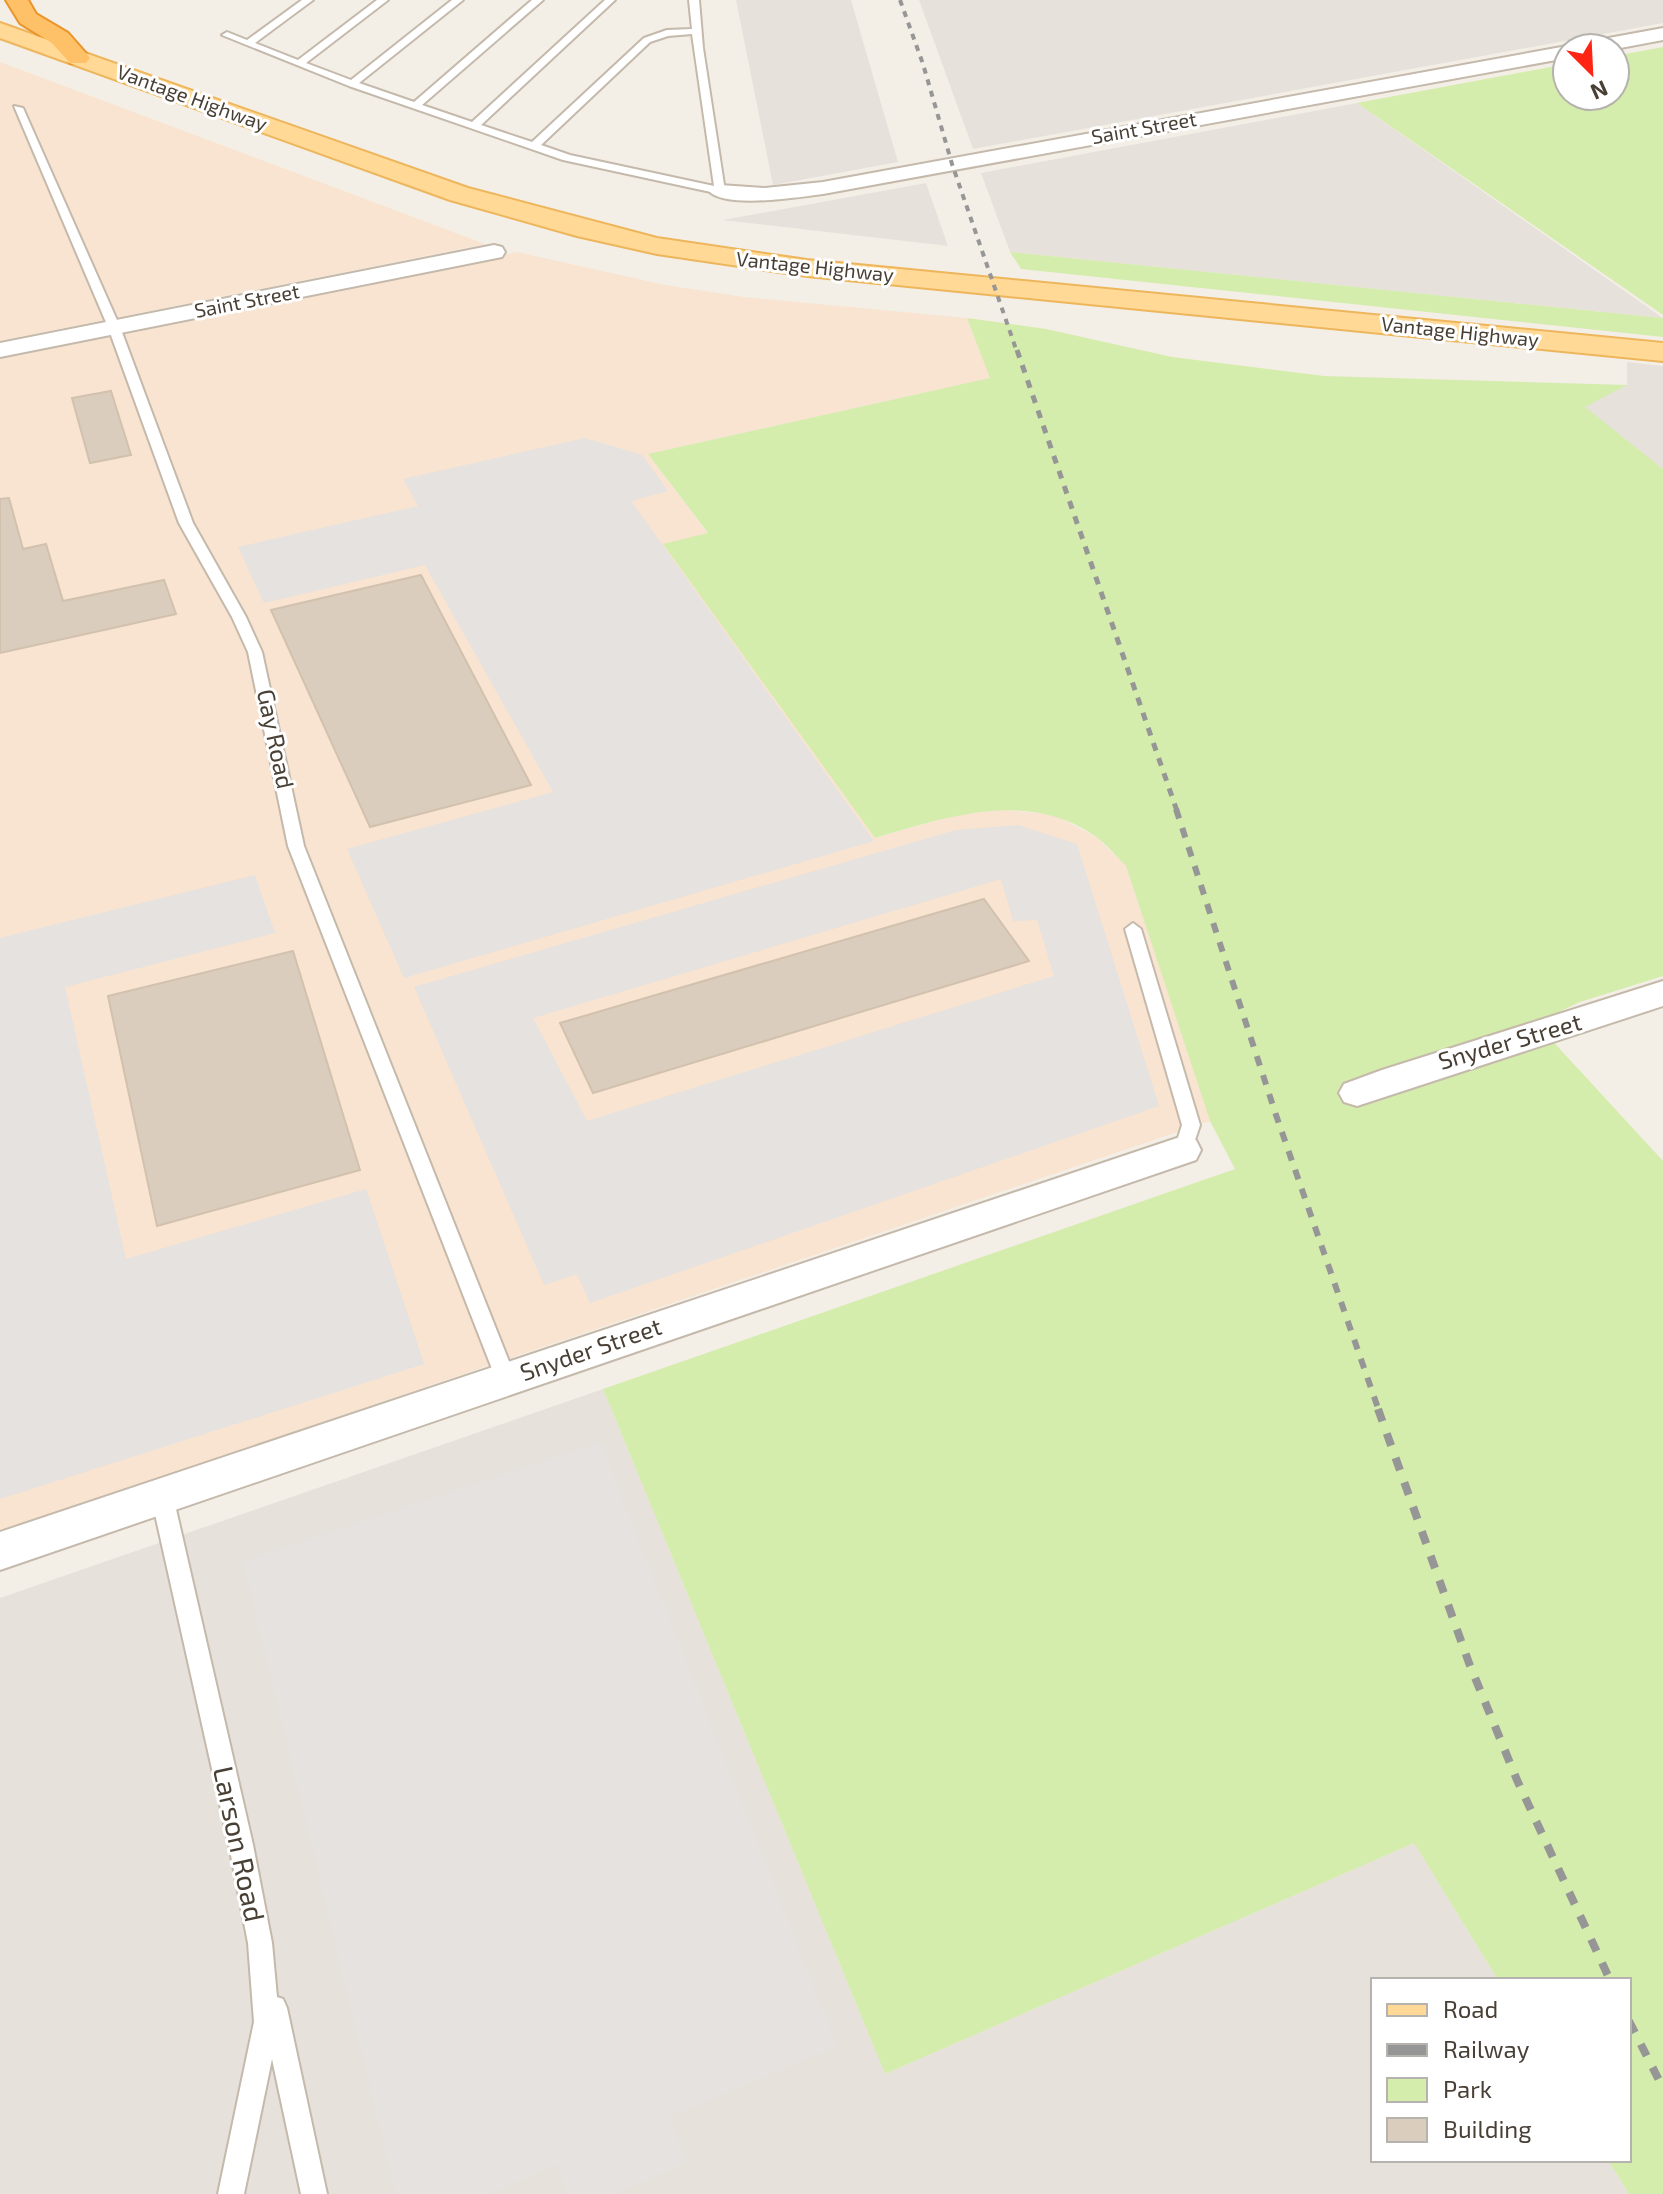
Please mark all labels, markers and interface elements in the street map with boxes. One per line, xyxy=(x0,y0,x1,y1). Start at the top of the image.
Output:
north arrow xyxy=(1551,32,1631,112)
street label: Vantage Highway xyxy=(114,59,271,136)
text: N xyxy=(1587,76,1612,106)
street label: Saint Street xyxy=(1089,106,1199,148)
street label: Vantage Highway xyxy=(735,246,895,286)
street label: Saint Street xyxy=(192,278,302,322)
street label: Vantage Highway xyxy=(1380,311,1540,351)
street label: Gay Road xyxy=(252,686,301,791)
street label: Snyder Street xyxy=(1435,1006,1585,1075)
street label: Snyder Street xyxy=(516,1311,665,1386)
street label: Larson Road xyxy=(207,1763,273,1925)
legend xyxy=(1371,1978,1631,2162)
text: Road xyxy=(1443,1994,1498,2023)
text: Railway xyxy=(1443,2034,1530,2063)
text: Park xyxy=(1443,2074,1492,2103)
text: Building xyxy=(1443,2114,1532,2143)

